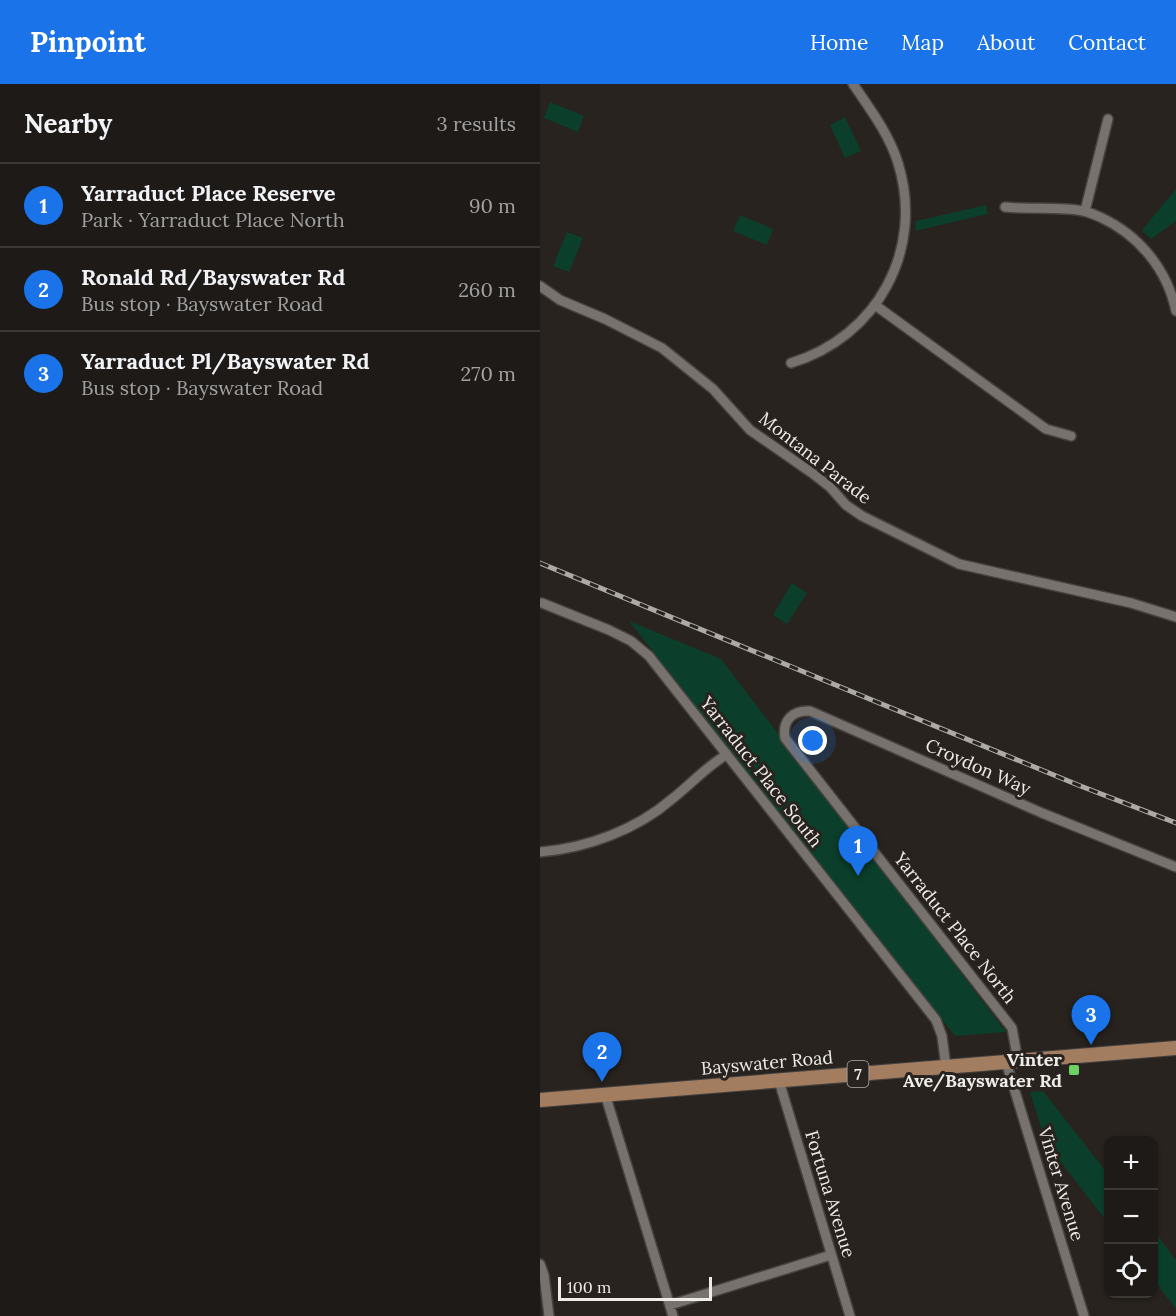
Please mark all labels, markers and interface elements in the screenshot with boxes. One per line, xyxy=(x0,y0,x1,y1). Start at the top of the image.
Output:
text: Pinpoint xyxy=(30,24,146,60)
text: Home xyxy=(810,29,868,56)
text: Map xyxy=(901,29,944,56)
text: About xyxy=(977,29,1035,56)
text: Contact xyxy=(1068,29,1146,56)
text: Nearby xyxy=(24,107,112,140)
text: 3 results xyxy=(437,111,516,136)
text: Yarraduct Place Reserve xyxy=(81,179,336,207)
text: 1 xyxy=(39,193,48,218)
text: 90 m xyxy=(469,193,516,218)
text: Park · Yarraduct Place North xyxy=(81,207,345,232)
text: Ronald Rd/Bayswater Rd xyxy=(81,263,345,291)
text: 2 xyxy=(38,277,49,302)
text: 260 m xyxy=(458,277,516,302)
text: Bus stop · Bayswater Road xyxy=(81,291,323,316)
text: Yarraduct Pl/Bayswater Rd xyxy=(81,347,370,375)
text: 3 xyxy=(38,361,49,386)
text: 270 m xyxy=(460,361,516,386)
text: Bus stop · Bayswater Road xyxy=(81,375,323,400)
street label: Montana Parade xyxy=(754,407,876,509)
street label: Yarraduct Place South xyxy=(695,691,828,852)
your location xyxy=(798,726,827,755)
street label: Croydon Way xyxy=(922,733,1035,800)
pin: 1 xyxy=(838,826,878,876)
street label: Yarraduct Place North xyxy=(888,847,1022,1008)
pin: 3 xyxy=(1072,996,1110,1045)
pin: 2 xyxy=(582,1032,622,1082)
street label: Bayswater Road xyxy=(700,1045,834,1080)
place label: Vinter Ave/Bayswater Rd xyxy=(903,1048,1062,1092)
road number: 7 xyxy=(848,1061,868,1087)
marker: Vinter Ave/Bayswater Rd xyxy=(1067,1063,1081,1077)
street label: Vinter Avenue xyxy=(1033,1123,1090,1244)
street label: Fortuna Avenue xyxy=(800,1127,861,1260)
map controls xyxy=(1104,1136,1158,1298)
button: + xyxy=(1104,1136,1158,1190)
button: − xyxy=(1104,1190,1158,1244)
button: locate xyxy=(1104,1244,1158,1298)
scale bar xyxy=(558,1274,712,1302)
text: 100 m xyxy=(567,1277,611,1297)

